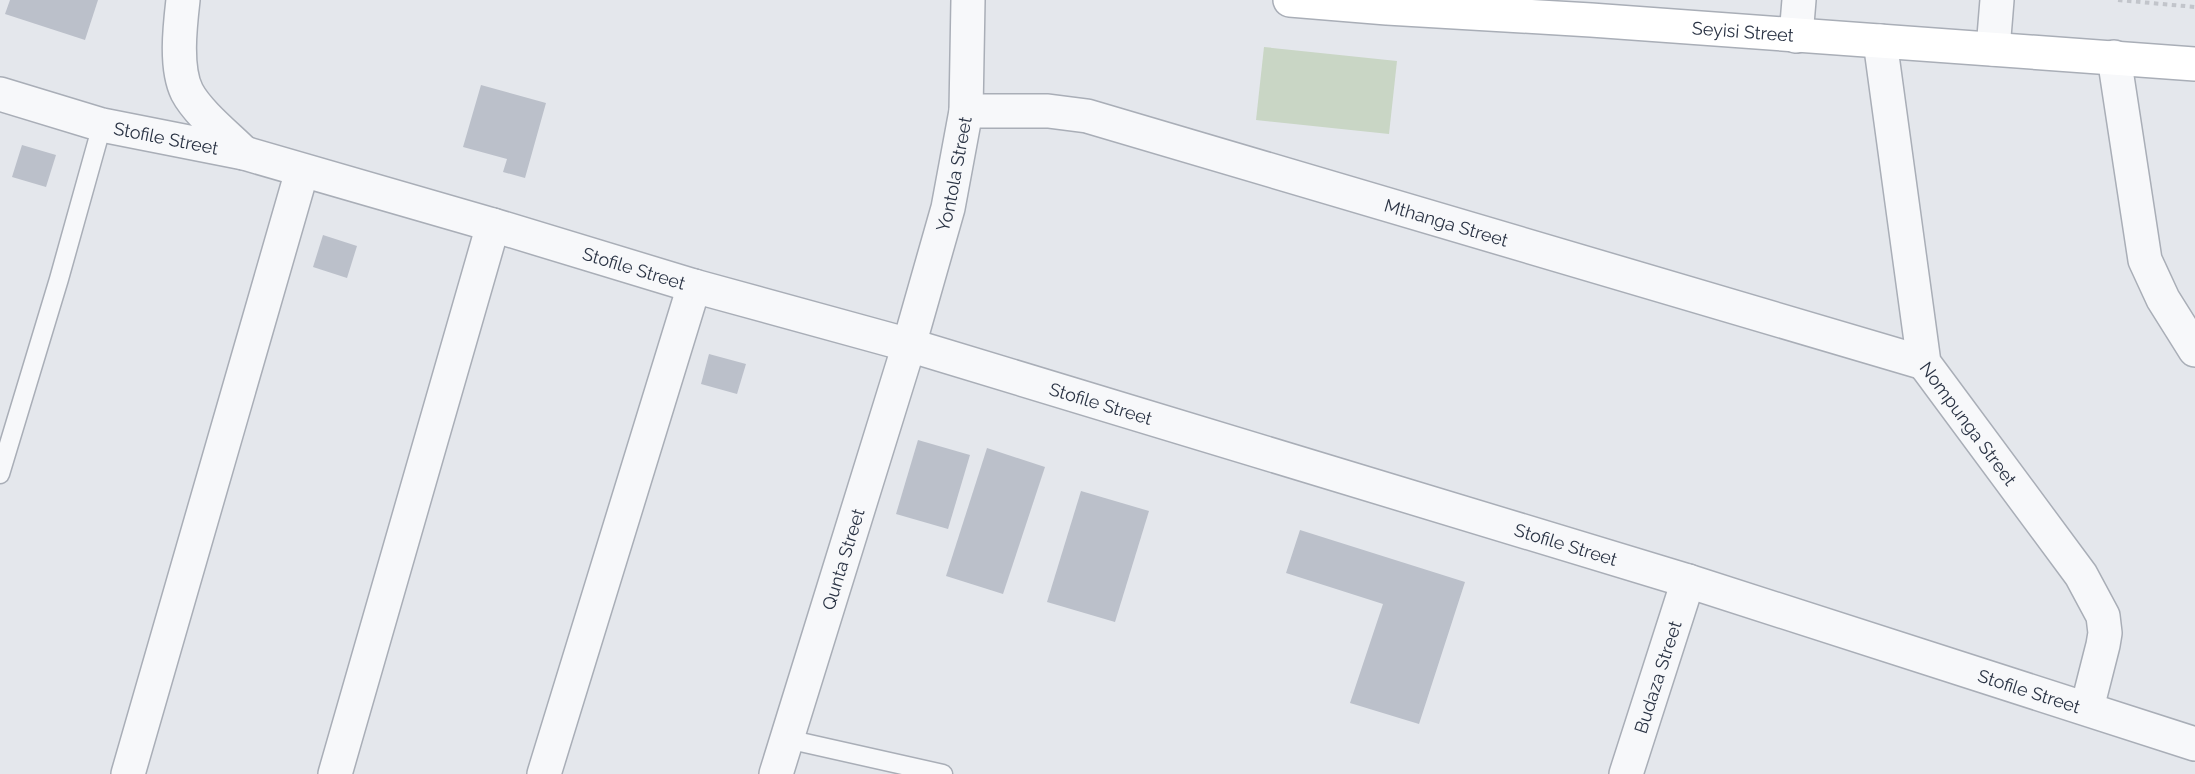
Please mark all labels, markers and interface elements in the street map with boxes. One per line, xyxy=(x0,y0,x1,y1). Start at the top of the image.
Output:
street label: Seyisi Street xyxy=(1691,17,1795,45)
street label: Yontola Street xyxy=(931,115,975,234)
street label: Stofile Street xyxy=(112,117,220,158)
street label: Mthanga Street xyxy=(1382,194,1511,250)
street label: Stofile Street xyxy=(580,242,688,293)
street label: Nompunga Street xyxy=(1916,357,2021,489)
street label: Stofile Street xyxy=(1047,378,1155,429)
street label: Qunta Street xyxy=(817,506,868,612)
street label: Stofile Street xyxy=(1512,519,1620,569)
street label: Budaza Street xyxy=(1629,618,1685,736)
street label: Stofile Street xyxy=(1975,664,2083,717)

